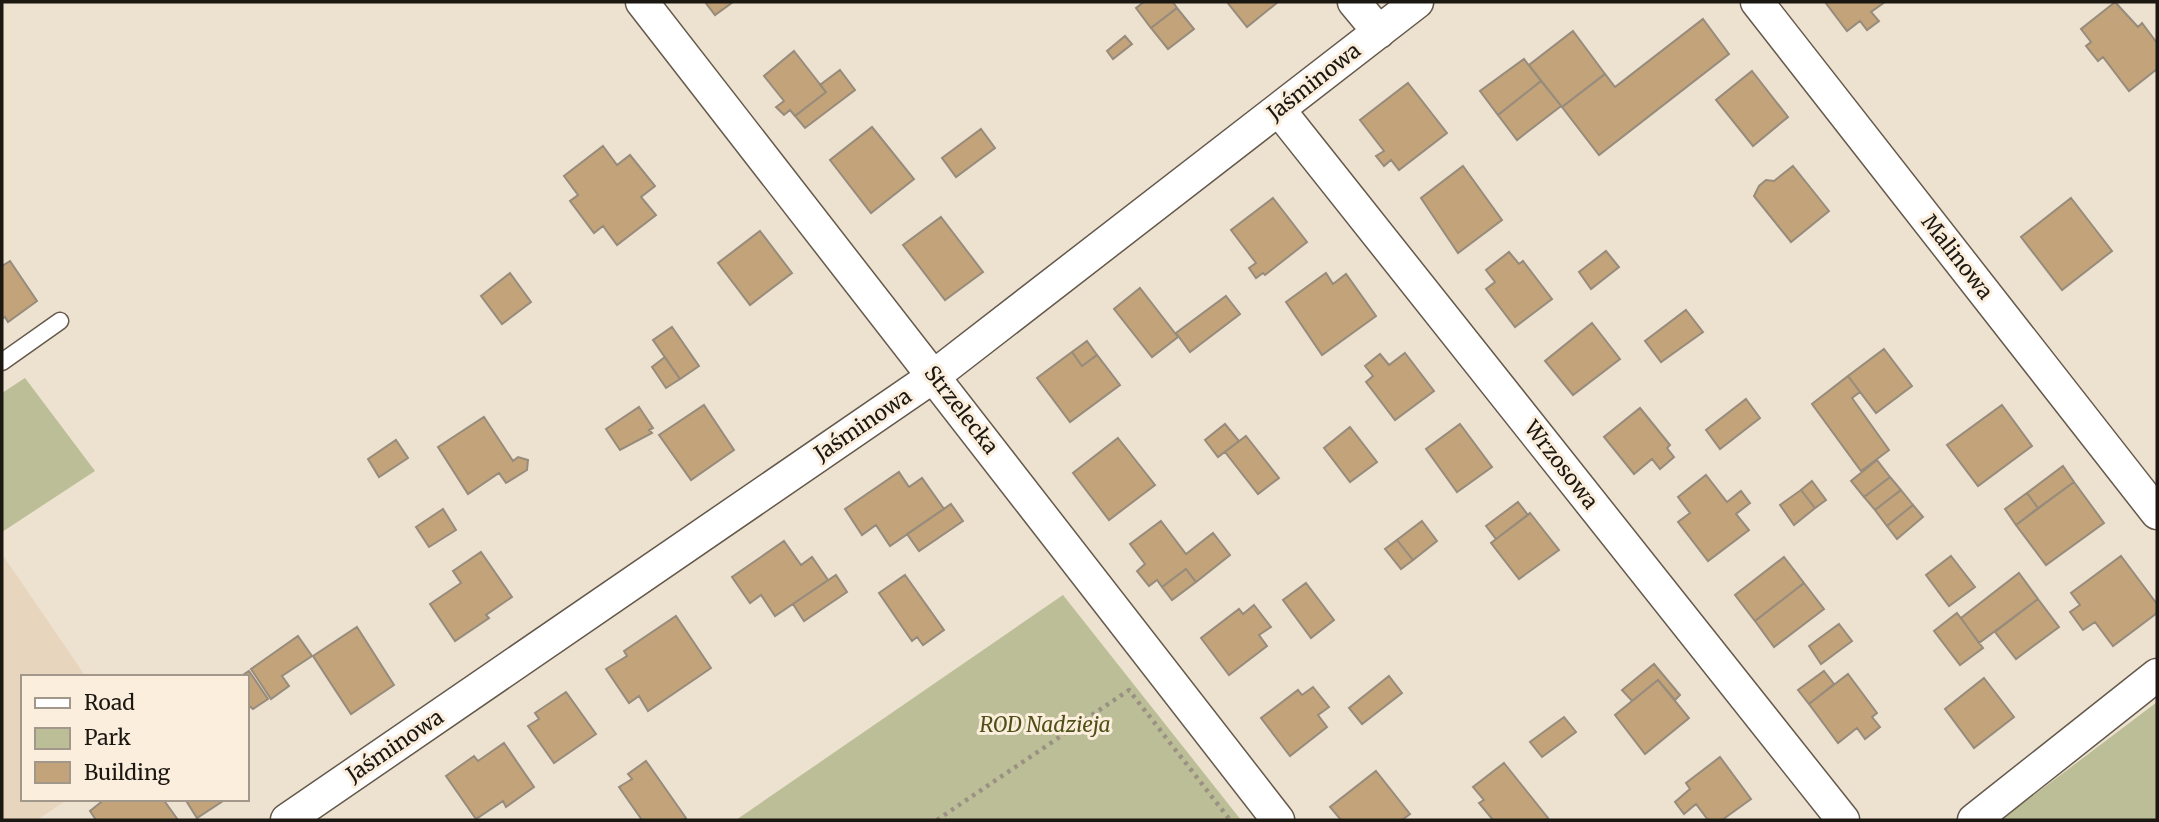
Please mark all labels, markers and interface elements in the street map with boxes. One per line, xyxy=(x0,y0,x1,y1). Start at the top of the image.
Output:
street label: Jaśminowa xyxy=(1261,37,1366,127)
street label: Malinowa xyxy=(1916,209,1999,305)
street label: Strzelecka xyxy=(918,360,1004,459)
street label: Jaśminowa xyxy=(808,382,916,467)
street label: Wrzosowa xyxy=(1518,414,1604,514)
legend xyxy=(21,675,248,801)
text: Road xyxy=(84,689,135,716)
street label: Jaśminowa xyxy=(340,703,448,788)
park label: ROD Nadzieja xyxy=(979,711,1111,738)
text: Park xyxy=(84,724,131,751)
text: Building xyxy=(84,759,171,786)

